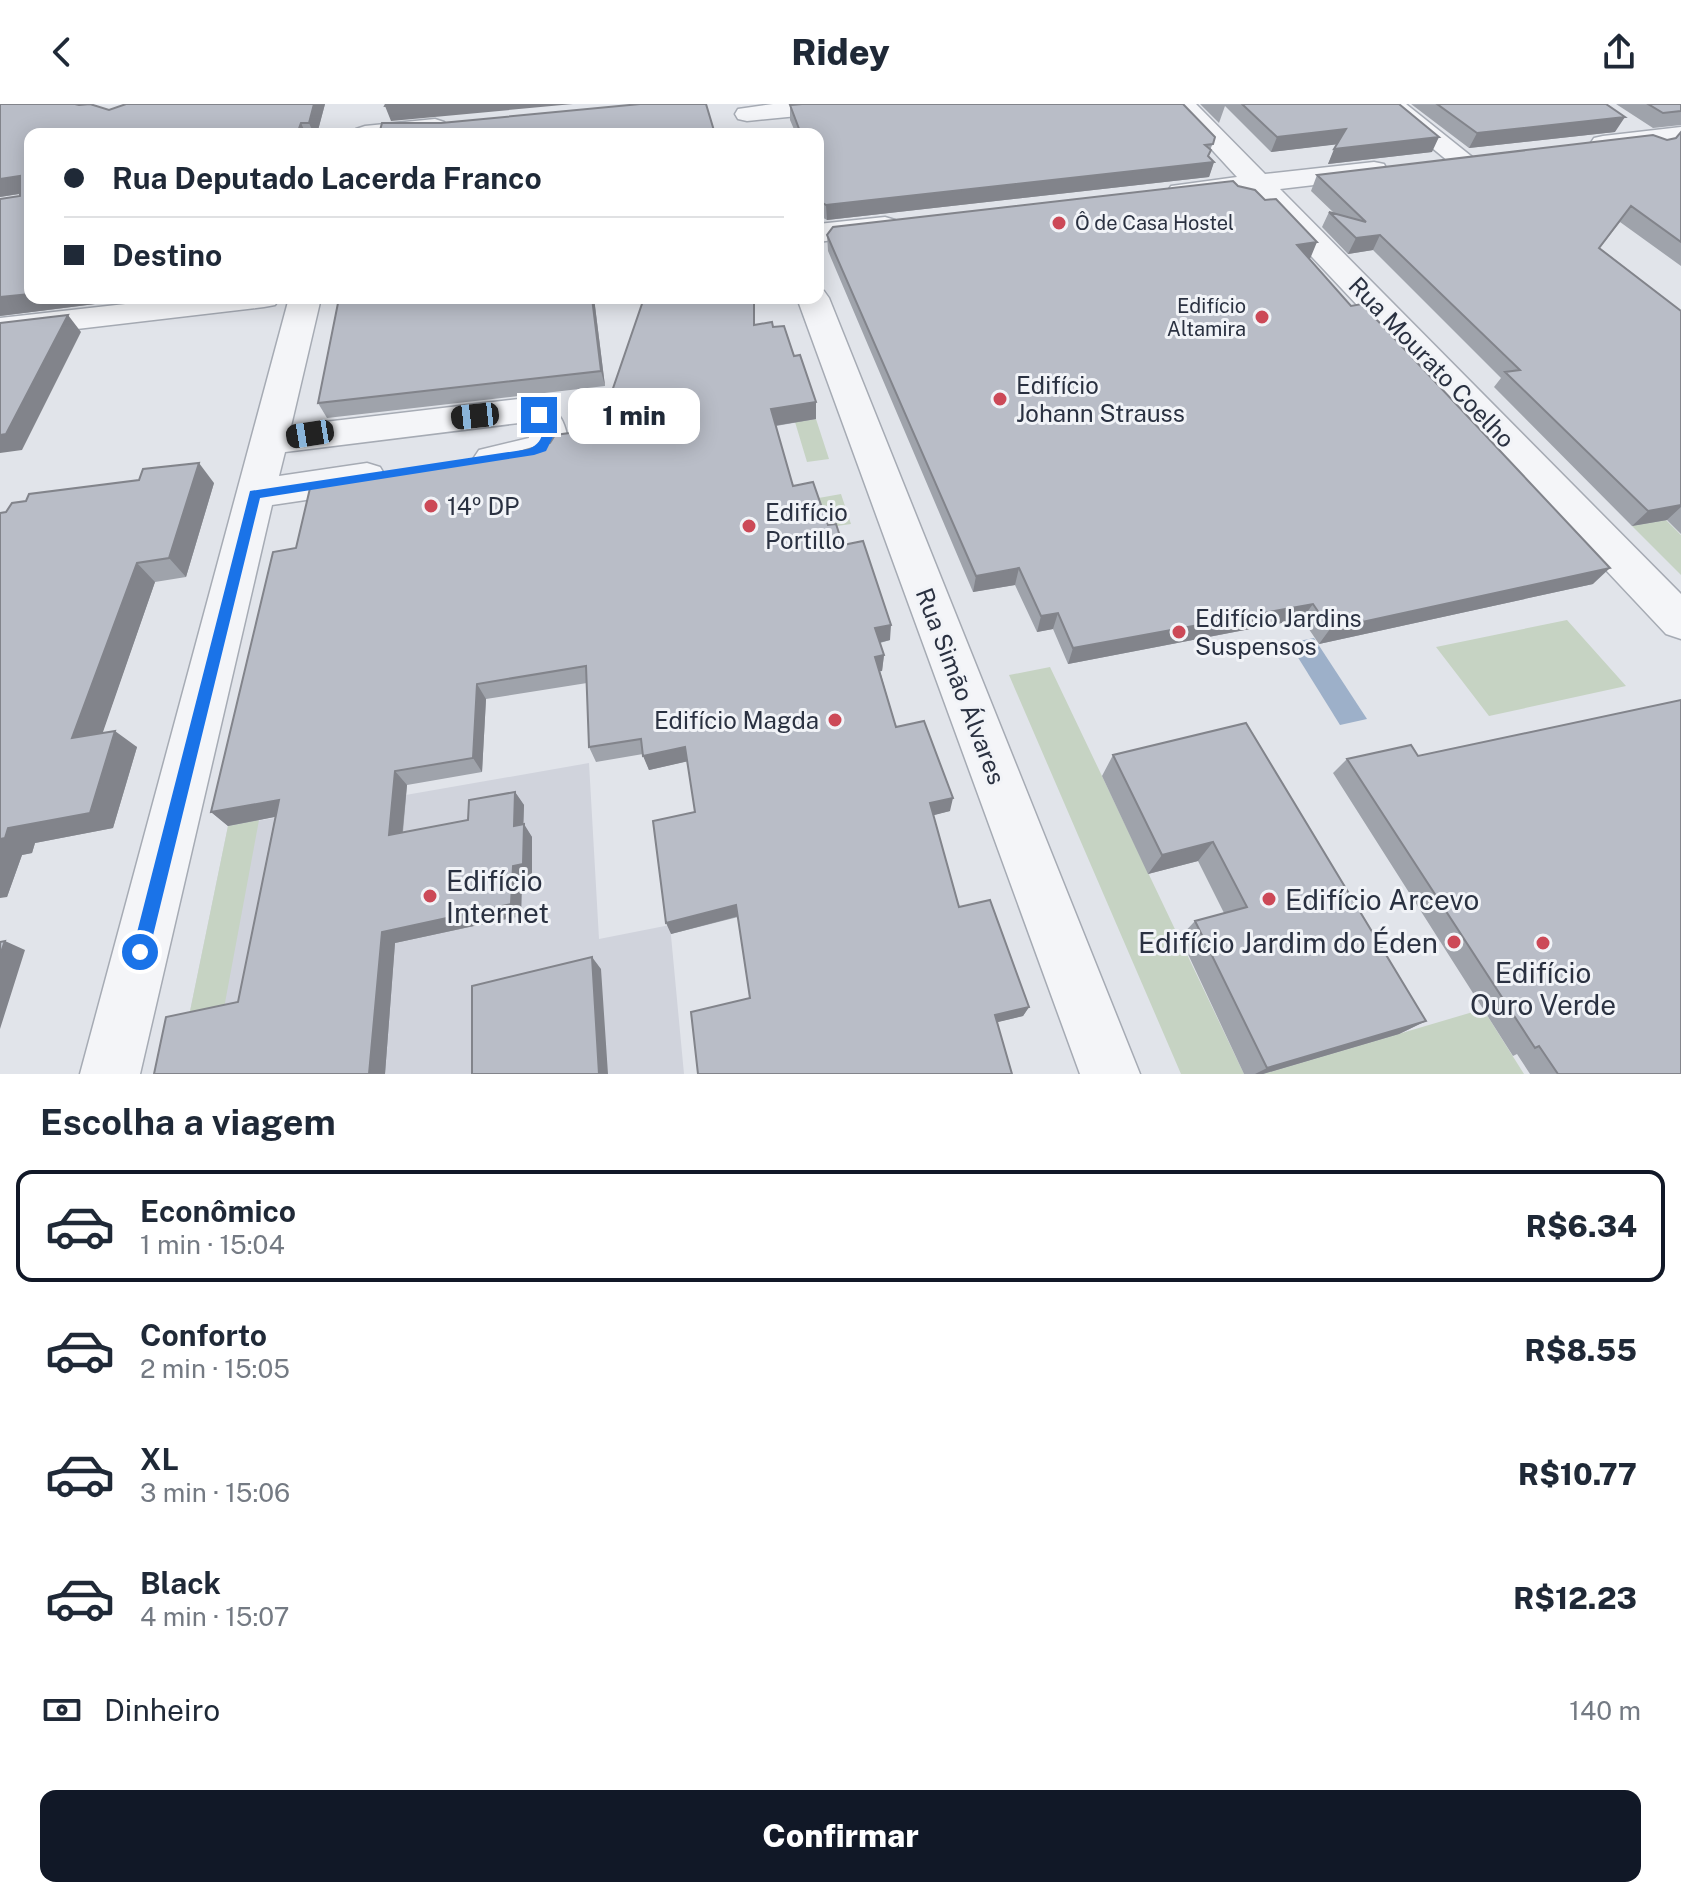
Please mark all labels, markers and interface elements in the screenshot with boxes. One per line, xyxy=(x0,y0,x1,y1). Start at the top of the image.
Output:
icon: back xyxy=(40,30,84,74)
icon: share xyxy=(1597,30,1641,74)
text: Ridey xyxy=(791,31,890,73)
text: Rua Deputado Lacerda Franco xyxy=(112,160,542,196)
place label: Ô de Casa Hostel xyxy=(1075,211,1234,235)
marker: Ô de Casa Hostel xyxy=(1050,214,1068,232)
text: Destino xyxy=(112,237,222,273)
street label: Rua Mourato Coelho xyxy=(1343,271,1521,453)
place label: Edifício Altamira xyxy=(1167,294,1246,341)
marker: Edifício Altamira xyxy=(1253,308,1271,326)
place label: Edifício Johann Strauss xyxy=(1016,371,1185,427)
callout: 1 min xyxy=(567,387,699,443)
marker: Edifício Johann Strauss xyxy=(991,390,1009,408)
route end xyxy=(521,397,557,433)
text: 1 min xyxy=(602,400,666,431)
car xyxy=(450,402,500,430)
car xyxy=(284,418,336,450)
place label: 14º DP xyxy=(447,492,519,520)
marker: 14º DP xyxy=(422,497,440,515)
place label: Edifício Portillo xyxy=(765,498,848,554)
marker: Edifício Portillo xyxy=(740,517,758,535)
street label: Rua Simão Álvares xyxy=(911,584,1011,788)
place label: Edifício Jardins Suspensos xyxy=(1195,604,1362,660)
marker: Edifício Jardins Suspensos xyxy=(1170,623,1188,641)
place label: Edifício Magda xyxy=(654,706,819,734)
marker: Edifício Magda xyxy=(826,711,844,729)
place label: Edifício Internet xyxy=(446,864,549,929)
place label: Edifício Arcevo xyxy=(1285,883,1479,916)
marker: Edifício Internet xyxy=(421,887,439,905)
marker: Edifício Arcevo xyxy=(1260,890,1278,908)
place label: Edifício Jardim do Éden xyxy=(1138,926,1438,959)
marker: Edifício Jardim do Éden xyxy=(1445,933,1463,951)
route start xyxy=(122,934,158,970)
marker: Edifício Ouro Verde xyxy=(1534,934,1552,952)
place label: Edifício Ouro Verde xyxy=(1470,956,1616,1021)
text: Escolha a viagem xyxy=(40,1101,336,1143)
icon: car xyxy=(44,1190,116,1262)
text: Econômico xyxy=(140,1193,296,1229)
text: R$6.34 xyxy=(1526,1208,1637,1244)
text: 1 min · 15:04 xyxy=(140,1229,285,1260)
icon: car xyxy=(44,1314,116,1386)
text: Conforto xyxy=(140,1317,267,1353)
text: R$8.55 xyxy=(1525,1332,1637,1368)
text: 2 min · 15:05 xyxy=(140,1353,290,1384)
icon: car xyxy=(44,1438,116,1510)
text: XL xyxy=(140,1441,179,1477)
text: R$10.77 xyxy=(1518,1456,1637,1492)
text: 3 min · 15:06 xyxy=(140,1477,290,1508)
icon: car xyxy=(44,1562,116,1634)
text: Black xyxy=(140,1565,221,1601)
text: R$12.23 xyxy=(1513,1580,1637,1616)
text: 4 min · 15:07 xyxy=(140,1601,289,1632)
icon: cash xyxy=(40,1688,84,1732)
text: Dinheiro xyxy=(104,1692,220,1728)
text: 140 m xyxy=(1569,1695,1641,1726)
button: Confirmar xyxy=(40,1790,1641,1882)

